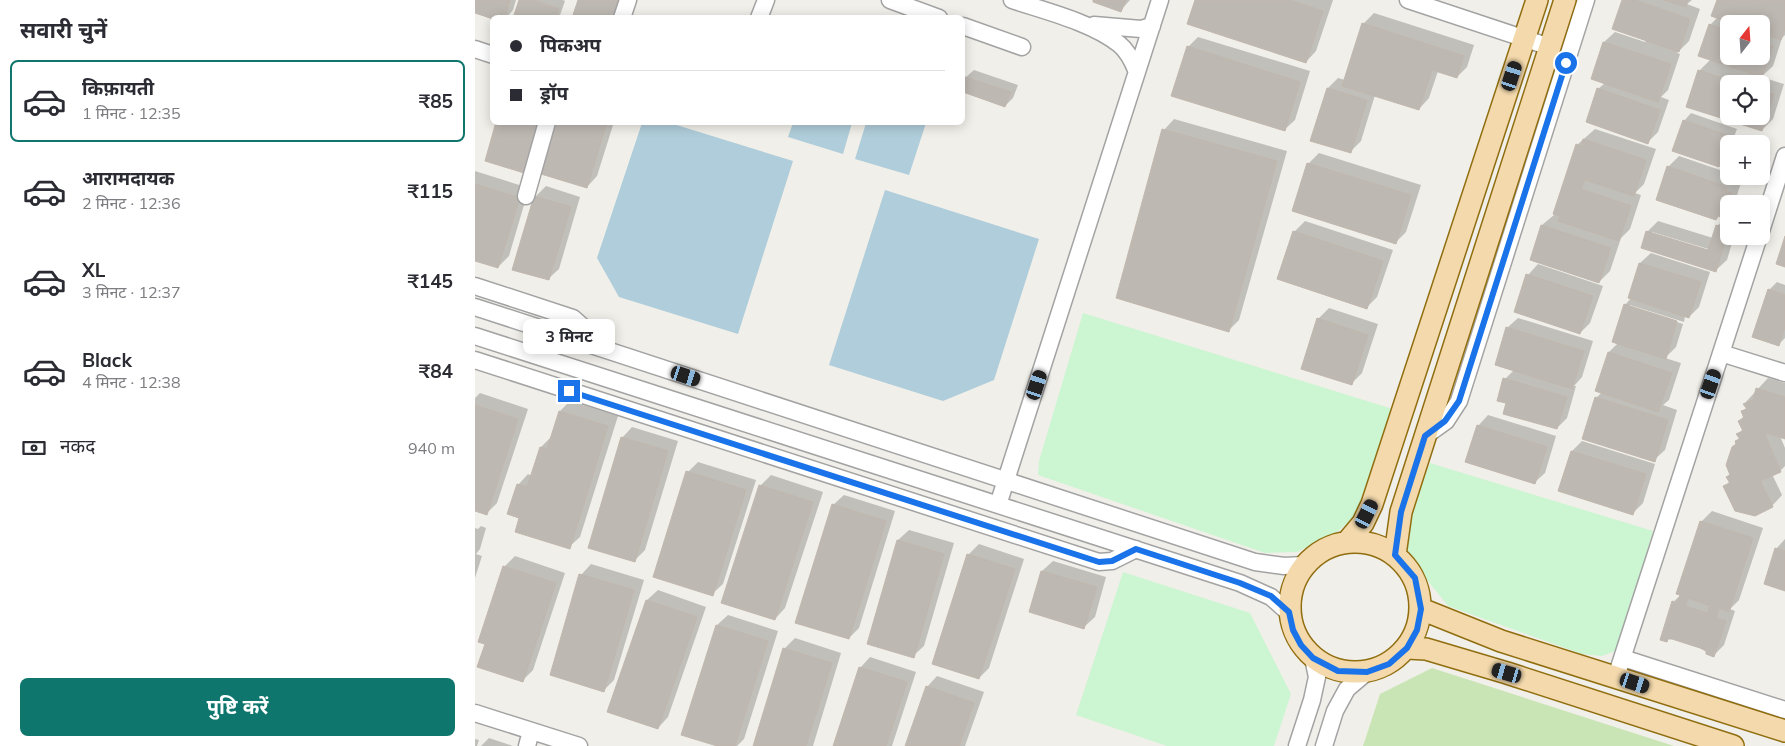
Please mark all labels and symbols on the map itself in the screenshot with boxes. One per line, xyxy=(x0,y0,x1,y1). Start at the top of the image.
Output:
north arrow xyxy=(1720,15,1770,65)
route start xyxy=(1555,52,1577,74)
car xyxy=(1500,59,1523,93)
callout: 3 मिनट xyxy=(523,318,615,354)
car xyxy=(669,364,702,388)
car xyxy=(1699,367,1722,401)
car xyxy=(1025,368,1048,402)
route end xyxy=(558,380,580,402)
car xyxy=(1353,497,1380,531)
car xyxy=(1490,662,1523,684)
car xyxy=(1618,671,1651,695)

